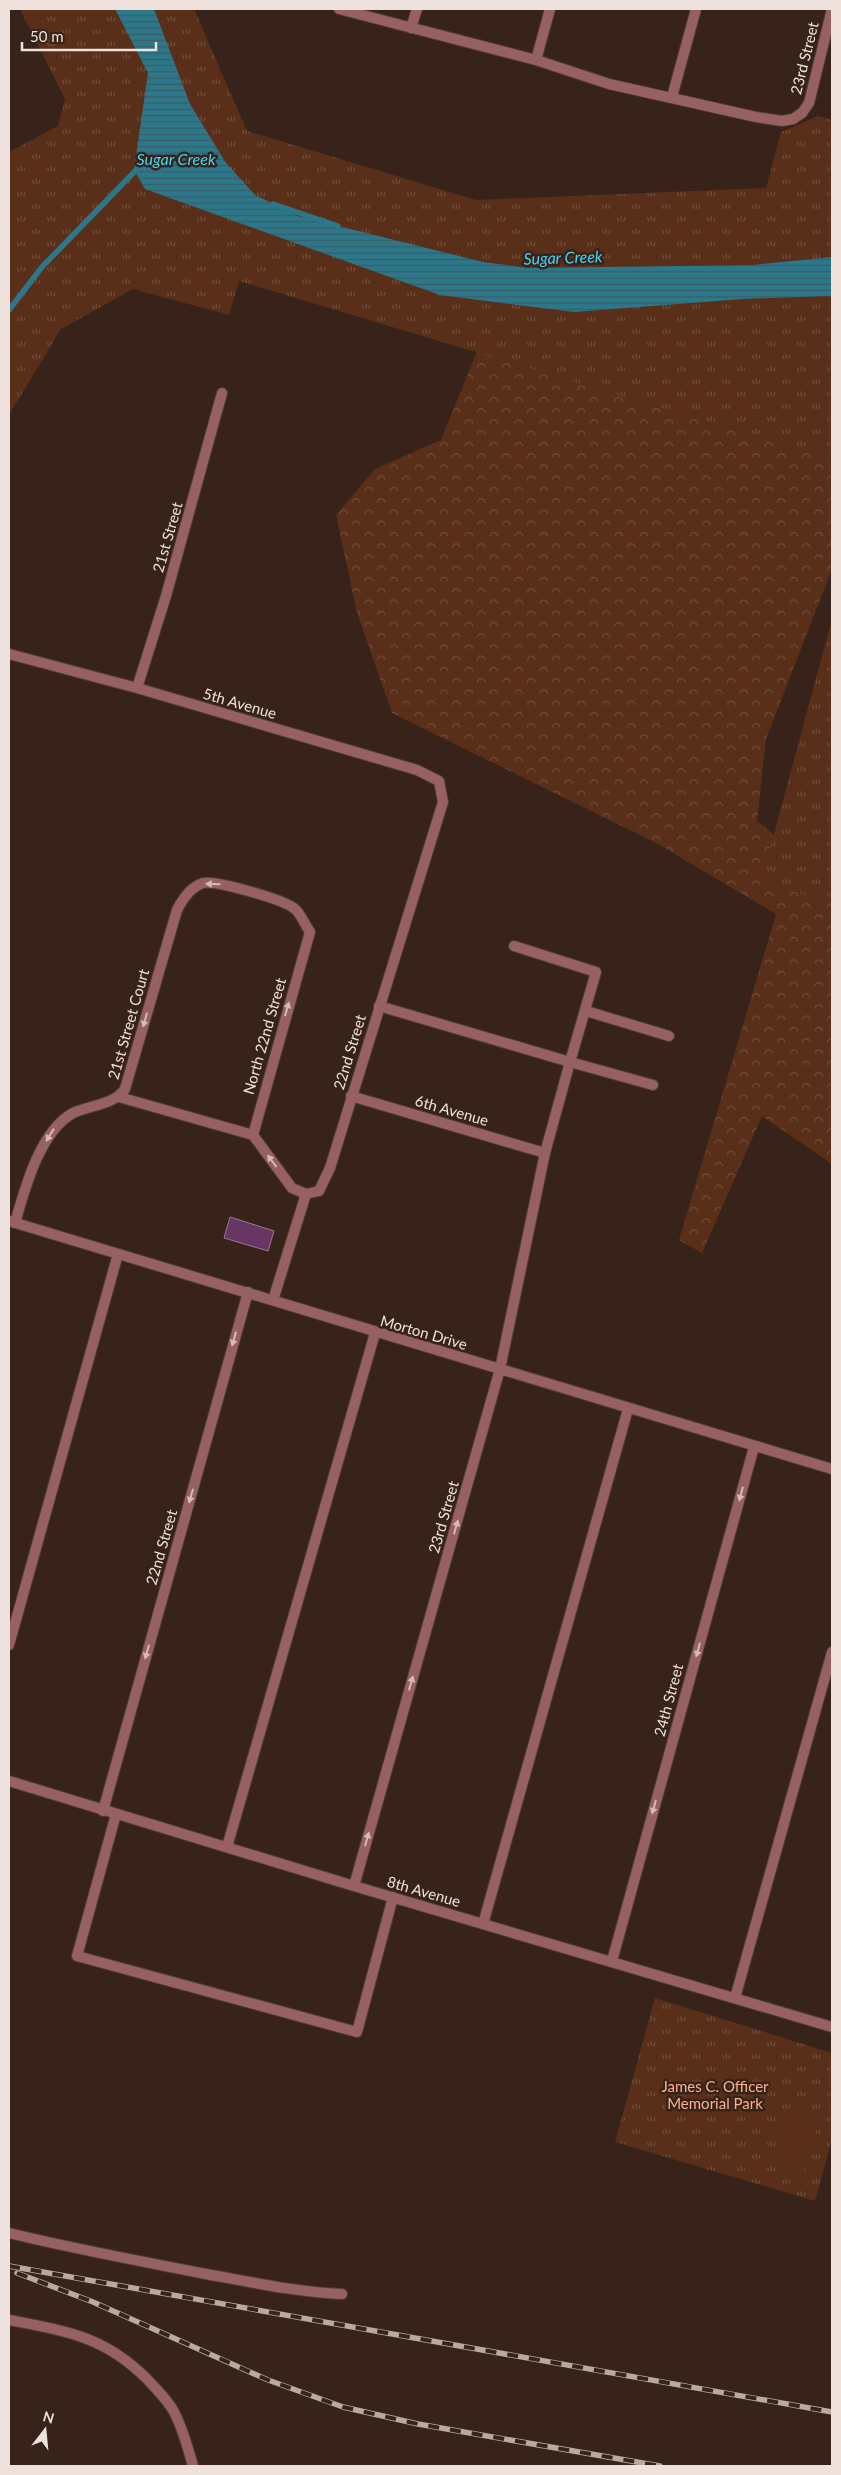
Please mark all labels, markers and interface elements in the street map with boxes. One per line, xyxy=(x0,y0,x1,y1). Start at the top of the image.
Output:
street label: 23rd Street xyxy=(786,19,822,96)
scale bar xyxy=(22,20,156,52)
text: 50 m xyxy=(30,27,64,45)
water label: Sugar Creek xyxy=(137,149,216,168)
water label: Sugar Creek xyxy=(523,246,603,268)
street label: 21st Street xyxy=(148,499,186,574)
street label: 5th Avenue xyxy=(201,684,279,722)
one-way arrow xyxy=(204,879,220,887)
street label: 21st Street Court xyxy=(104,966,153,1081)
street label: North 22nd Street xyxy=(239,975,289,1096)
one-way arrow xyxy=(284,1001,292,1016)
one-way arrow xyxy=(140,1012,148,1027)
street label: 22nd Street xyxy=(329,1012,369,1092)
street label: 6th Avenue xyxy=(413,1091,491,1129)
one-way arrow xyxy=(46,1128,55,1141)
one-way arrow xyxy=(267,1154,277,1167)
street label: Morton Drive xyxy=(379,1311,470,1353)
one-way arrow xyxy=(230,1332,238,1347)
street label: 23rd Street xyxy=(424,1478,462,1555)
one-way arrow xyxy=(736,1486,744,1501)
one-way arrow xyxy=(187,1488,195,1503)
street label: 22nd Street xyxy=(142,1507,181,1587)
one-way arrow xyxy=(452,1519,460,1534)
one-way arrow xyxy=(693,1643,701,1658)
one-way arrow xyxy=(143,1645,151,1660)
street label: 24th Street xyxy=(650,1661,686,1738)
one-way arrow xyxy=(408,1675,416,1690)
one-way arrow xyxy=(650,1800,658,1815)
one-way arrow xyxy=(364,1832,372,1847)
street label: 8th Avenue xyxy=(385,1872,463,1910)
park label: James C. Officer Memorial Park xyxy=(661,2077,769,2112)
north arrow xyxy=(20,2405,70,2455)
text: N xyxy=(41,2407,56,2427)

